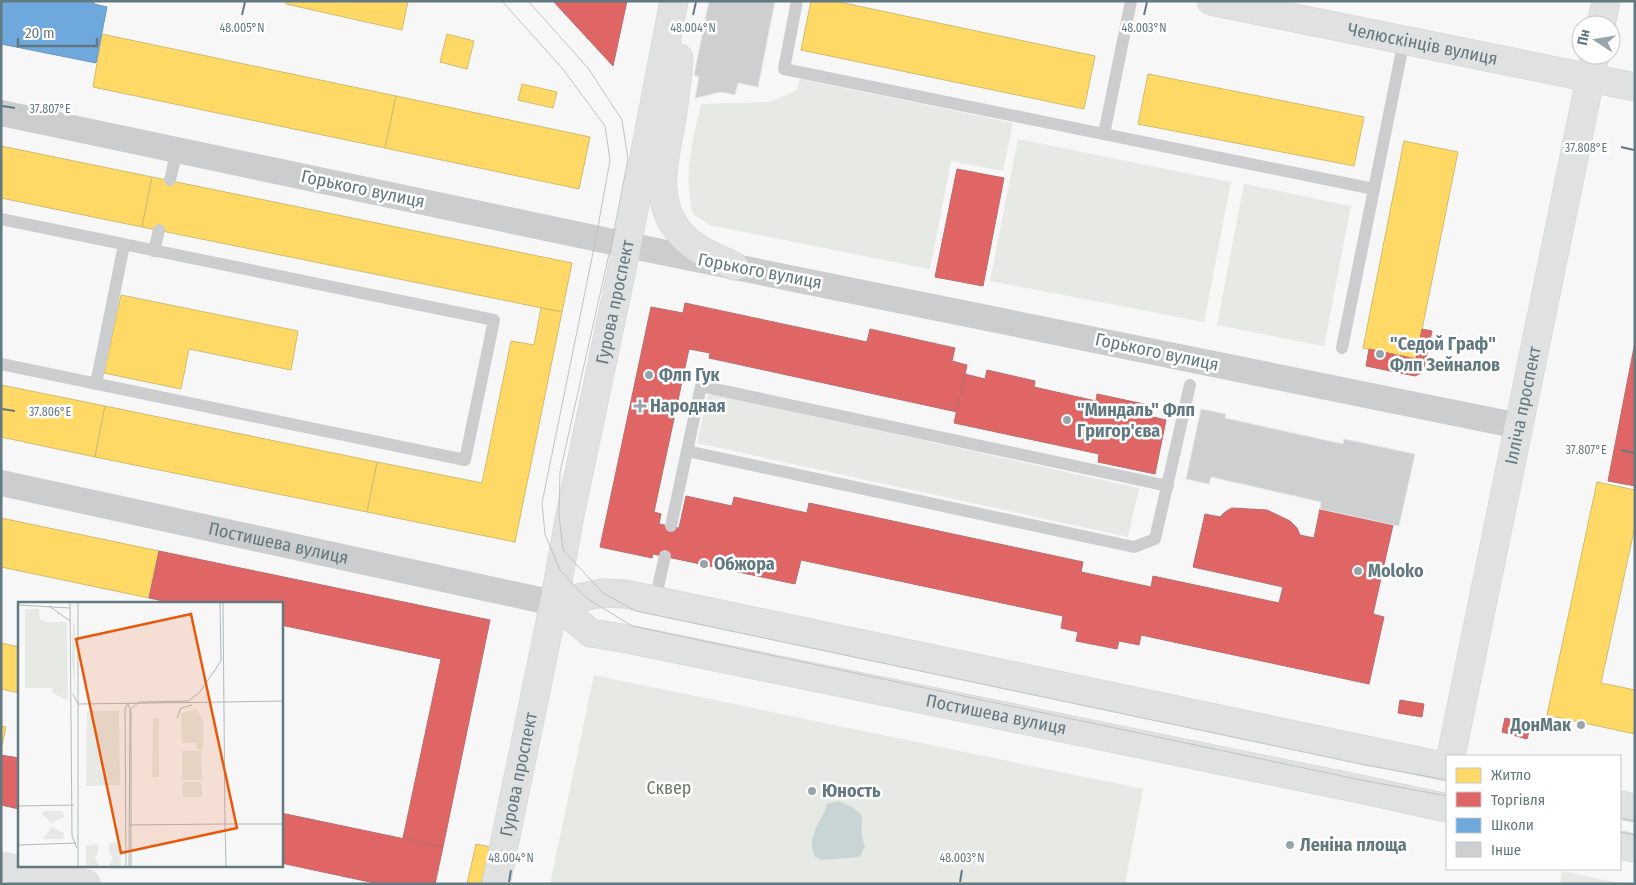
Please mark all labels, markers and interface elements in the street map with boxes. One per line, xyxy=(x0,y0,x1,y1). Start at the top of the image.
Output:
scale bar xyxy=(18,15,96,47)
north arrow xyxy=(1571,15,1621,65)
street label: Челюскінців вулиця xyxy=(1346,18,1500,70)
text: 48.005°N xyxy=(219,21,265,35)
text: 48.004°N xyxy=(670,21,716,35)
text: 48.003°N xyxy=(1122,21,1166,35)
text: 20 m xyxy=(25,24,55,42)
text: Пн xyxy=(1574,28,1594,47)
text: 37.807°E xyxy=(29,102,71,116)
text: 37.808°E xyxy=(1565,141,1608,155)
street label: Горького вулиця xyxy=(299,165,427,213)
street label: Гурова проспект xyxy=(591,237,639,366)
street label: Горького вулиця xyxy=(696,248,824,294)
street label: Горького вулиця xyxy=(1093,328,1221,376)
place label: "Седой Граф" Флп Зейналов xyxy=(1390,333,1500,376)
street label: Ілліча проспект xyxy=(1500,344,1546,466)
marker: "Седой Граф" Флп Зейналов xyxy=(1374,348,1386,360)
place label: Флп Гук xyxy=(659,364,721,386)
marker: Флп Гук xyxy=(643,369,655,381)
place label: Народная xyxy=(650,395,726,417)
place label: "Миндаль" Флп Григор'єва xyxy=(1077,399,1195,442)
marker: Народная xyxy=(634,400,646,412)
text: 37.806°E xyxy=(29,405,71,419)
marker: "Миндаль" Флп Григор'єва xyxy=(1061,414,1073,426)
text: 37.807°E xyxy=(1565,443,1607,457)
street label: Постишева вулиця xyxy=(206,517,351,569)
place label: Обжора xyxy=(714,553,775,575)
marker: Обжора xyxy=(698,558,710,570)
place label: Moloko xyxy=(1368,560,1424,582)
marker: Moloko xyxy=(1352,565,1364,577)
inset map xyxy=(18,602,282,868)
street label: Постишева вулиця xyxy=(924,689,1068,740)
street label: Гурова проспект xyxy=(495,710,542,838)
place label: ДонМак xyxy=(1509,714,1572,736)
marker: ДонМак xyxy=(1575,719,1587,731)
legend xyxy=(1446,755,1621,870)
text: Житло xyxy=(1491,766,1531,784)
park label: Сквер xyxy=(647,777,691,799)
place label: Юность xyxy=(822,780,881,802)
marker: Юность xyxy=(806,785,818,797)
text: Торгівля xyxy=(1491,791,1545,809)
text: Школи xyxy=(1491,816,1534,834)
place label: Леніна площа xyxy=(1300,834,1407,856)
marker: Леніна площа xyxy=(1284,839,1296,851)
text: Інше xyxy=(1491,841,1521,859)
text: 48.004°N xyxy=(488,851,534,865)
text: 48.003°N xyxy=(940,851,984,865)

